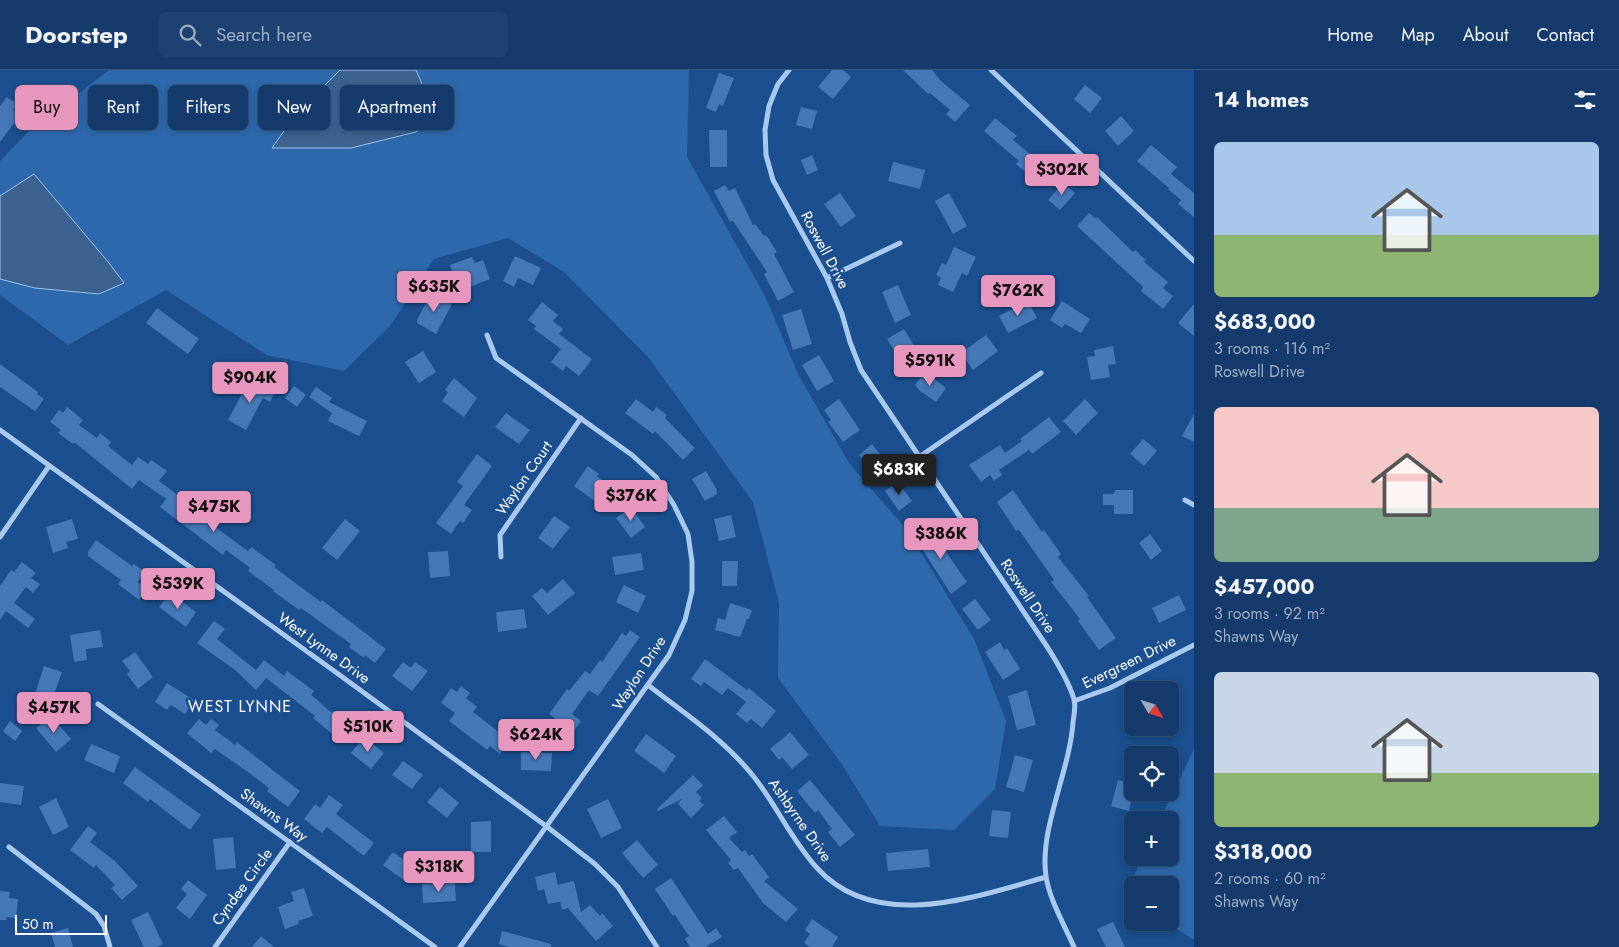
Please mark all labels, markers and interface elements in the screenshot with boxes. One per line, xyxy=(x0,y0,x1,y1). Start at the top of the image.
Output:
search box xyxy=(158,12,508,57)
text: Doorstep xyxy=(25,17,128,52)
icon: search xyxy=(176,21,204,49)
text: Search here xyxy=(216,21,312,48)
text: Home xyxy=(1327,22,1373,48)
text: Map xyxy=(1401,22,1435,48)
text: About xyxy=(1463,22,1508,48)
text: Contact xyxy=(1536,22,1594,48)
chip: Buy xyxy=(15,85,78,130)
chip: Rent xyxy=(88,85,158,130)
chip: Filters xyxy=(168,85,248,130)
chip: New xyxy=(258,85,330,130)
chip: Apartment xyxy=(340,85,454,130)
text: 14 homes xyxy=(1214,85,1309,115)
icon: filters xyxy=(1571,86,1599,114)
pin: $302K xyxy=(1027,154,1097,196)
text: $302K xyxy=(1036,158,1088,181)
icon: home xyxy=(1362,175,1452,265)
street label: Roswell Drive xyxy=(795,207,855,293)
pin: $635K xyxy=(399,270,469,313)
pin: $762K xyxy=(983,274,1053,317)
text: $635K xyxy=(408,275,460,298)
text: $762K xyxy=(992,279,1044,302)
text: $683,000 xyxy=(1214,307,1316,337)
text: 3 rooms · 116 m² xyxy=(1214,337,1330,360)
pin: $591K xyxy=(895,344,965,387)
text: $591K xyxy=(905,349,955,372)
text: Roswell Drive xyxy=(1214,360,1305,383)
pin: $904K xyxy=(215,362,285,404)
text: $904K xyxy=(223,366,277,389)
street label: Waylon Court xyxy=(490,436,558,520)
icon: home xyxy=(1362,440,1452,530)
pin: $683K xyxy=(864,454,934,496)
text: $683K xyxy=(873,458,925,481)
pin: $376K xyxy=(596,480,666,522)
text: $376K xyxy=(605,484,657,507)
pin: $475K xyxy=(179,490,249,533)
text: $475K xyxy=(188,495,240,518)
pin: $386K xyxy=(906,518,976,560)
text: $386K xyxy=(915,522,967,545)
street label: Roswell Drive xyxy=(995,555,1061,638)
pin: $539K xyxy=(143,568,213,610)
text: $539K xyxy=(152,572,204,595)
text: $457,000 xyxy=(1214,572,1314,602)
text: 3 rooms · 92 m² xyxy=(1214,602,1325,625)
street label: West Lynne Drive xyxy=(273,607,375,689)
text: Shawns Way xyxy=(1214,625,1298,648)
street label: Evergreen Drive xyxy=(1078,630,1180,694)
street label: Waylon Drive xyxy=(607,631,671,714)
north arrow xyxy=(1124,681,1179,736)
map controls xyxy=(1124,681,1179,931)
pin: $457K xyxy=(19,692,89,734)
district label: WEST LYNNE xyxy=(188,695,292,718)
text: $457K xyxy=(28,696,80,719)
icon: home xyxy=(1362,705,1452,795)
pin: $510K xyxy=(333,710,403,753)
text: $510K xyxy=(343,715,393,738)
pin: $624K xyxy=(501,718,571,761)
text: $624K xyxy=(509,723,563,746)
button: locate xyxy=(1124,746,1179,801)
street label: Ashbyrne Drive xyxy=(763,774,837,866)
street label: Shawns Way xyxy=(236,783,313,847)
button: + xyxy=(1124,811,1179,866)
text: $318,000 xyxy=(1214,837,1312,867)
street label: Cyndee Circle xyxy=(206,844,278,930)
pin: $318K xyxy=(404,850,474,893)
text: $318K xyxy=(414,855,464,878)
text: 2 rooms · 60 m² xyxy=(1214,867,1326,890)
button: − xyxy=(1124,876,1179,931)
text: Shawns Way xyxy=(1214,890,1298,913)
scale bar xyxy=(15,912,108,935)
text: 50 m xyxy=(22,914,53,934)

